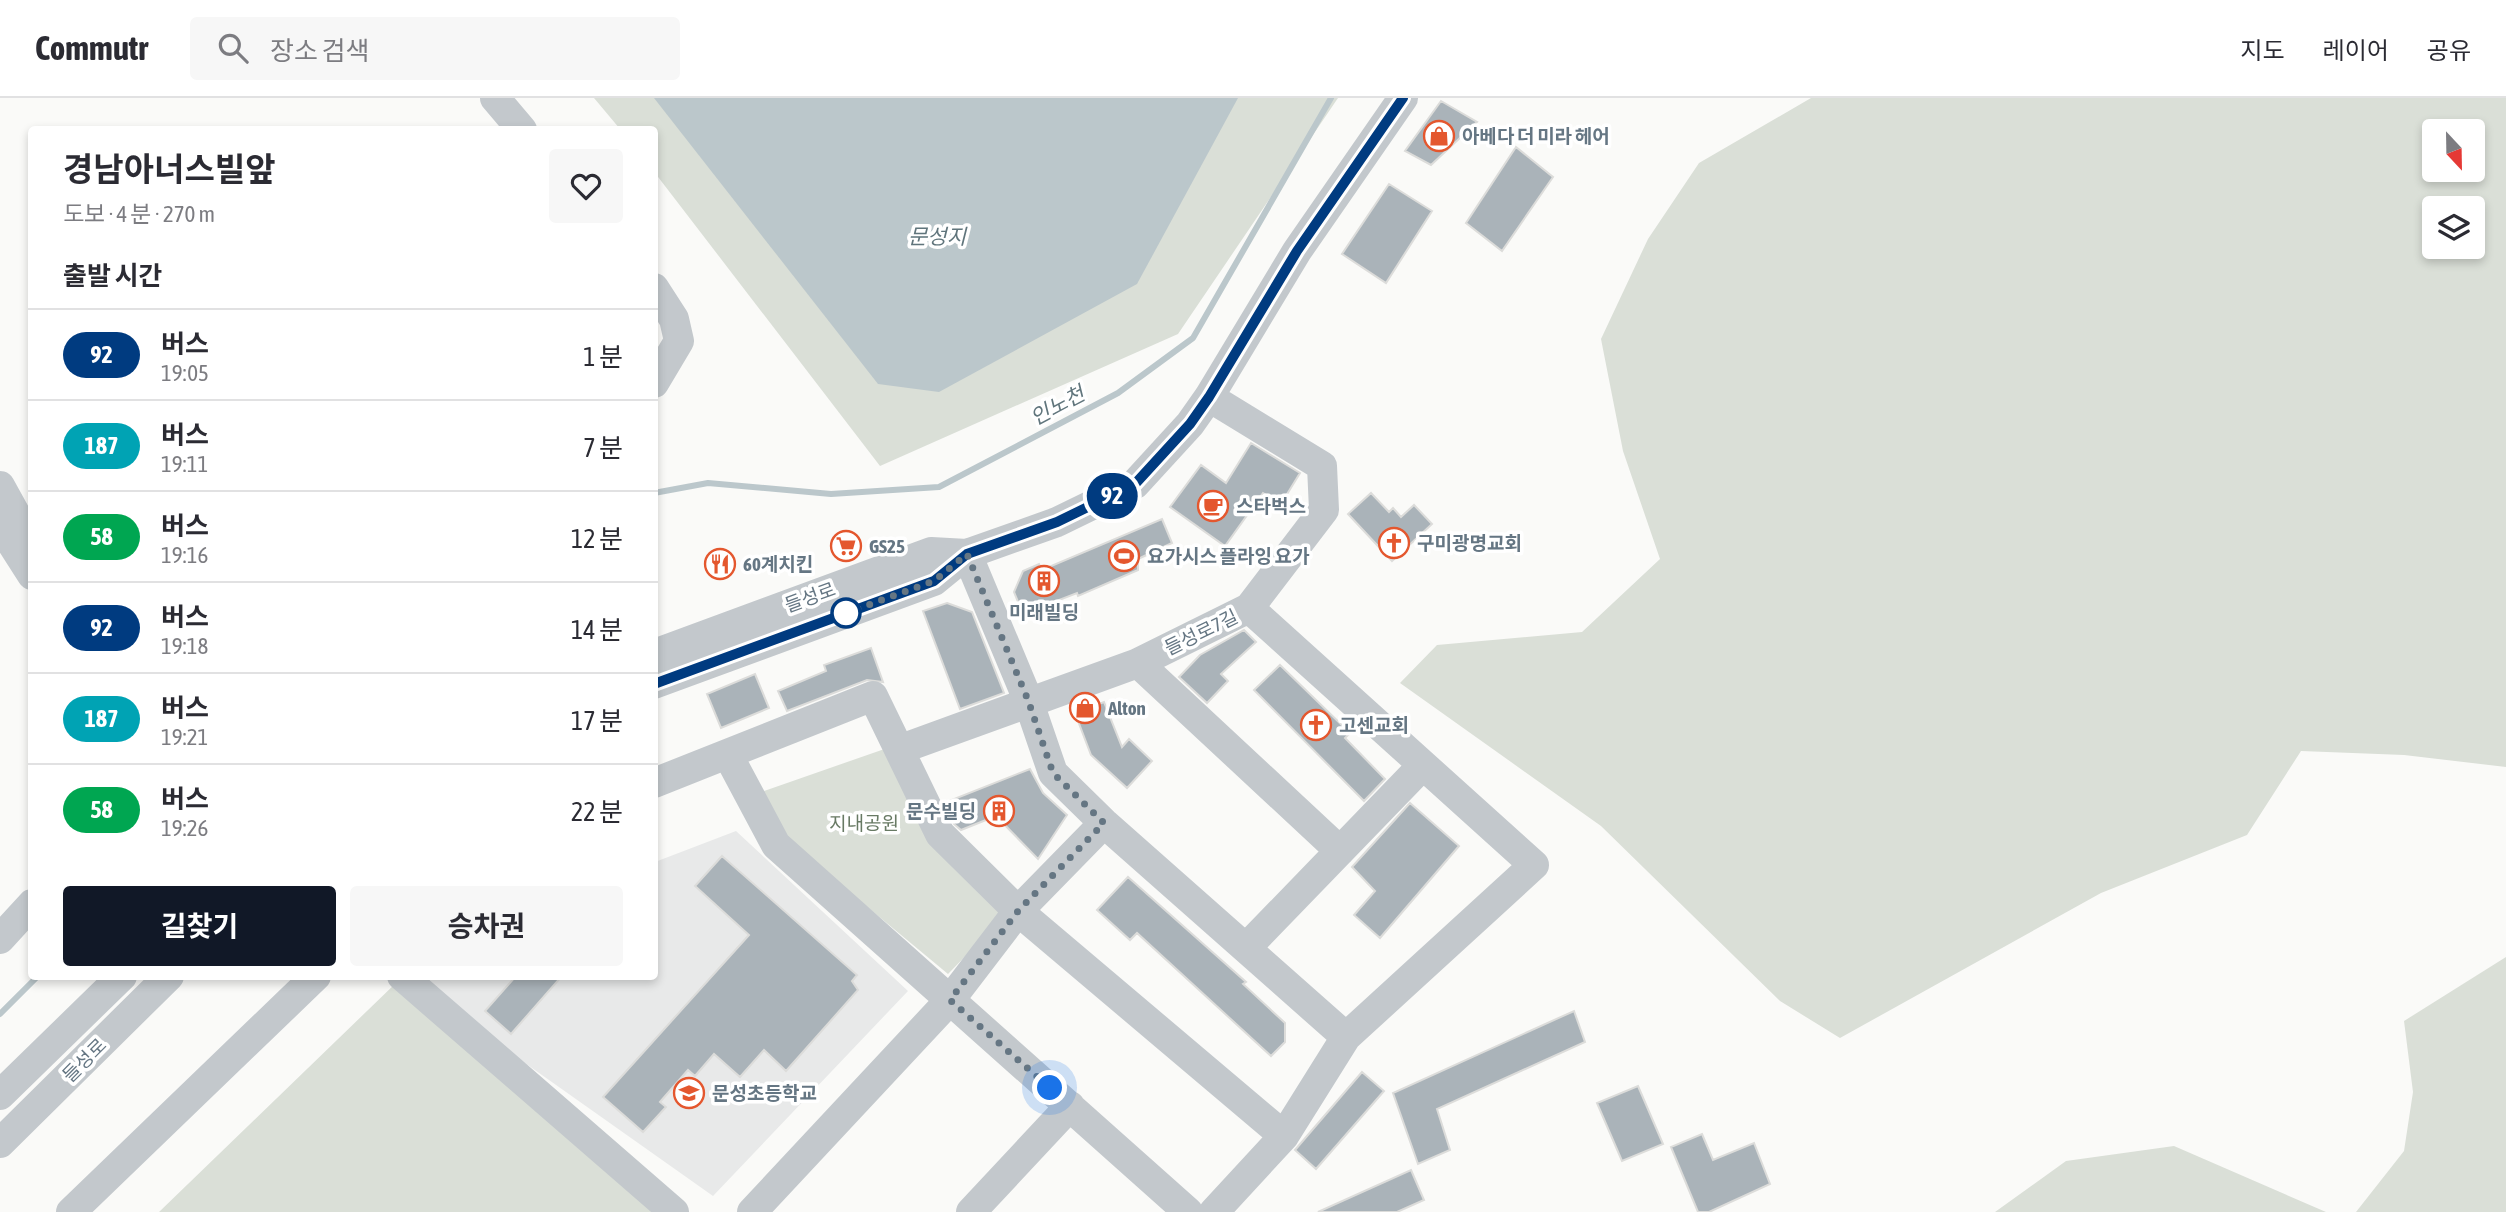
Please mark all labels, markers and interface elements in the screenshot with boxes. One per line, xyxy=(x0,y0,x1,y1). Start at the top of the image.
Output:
search box xyxy=(190,17,680,80)
text: Commutr xyxy=(35,29,148,67)
icon: search xyxy=(214,29,252,67)
text: 장소 검색 xyxy=(270,36,369,66)
text: 지도 xyxy=(2240,37,2285,64)
text: 레이어 xyxy=(2323,37,2389,64)
text: 공유 xyxy=(2427,37,2471,64)
shop icon: 아베다 더 미라 헤어 xyxy=(1422,119,1456,153)
north arrow xyxy=(2422,119,2485,182)
map controls xyxy=(2422,119,2485,259)
place label: 아베다 더 미라 헤어 xyxy=(1462,125,1610,147)
button: heart xyxy=(549,149,623,223)
text: 경남아너스빌앞 xyxy=(63,150,276,188)
button: layers xyxy=(2422,196,2485,259)
text: 도보 · 4 분 · 270 m xyxy=(63,201,215,227)
water label: 문성지 xyxy=(908,224,968,248)
text: 출발 시간 xyxy=(63,261,162,291)
text: 버스 xyxy=(161,329,209,359)
text: 92 xyxy=(90,341,113,368)
text: 1 분 xyxy=(583,342,623,372)
text: 19:05 xyxy=(161,360,209,386)
water label: 인노천 xyxy=(1026,380,1091,429)
text: 버스 xyxy=(161,420,209,450)
text: 187 xyxy=(85,432,118,459)
text: 7 분 xyxy=(583,433,623,463)
text: 19:11 xyxy=(161,451,208,477)
line badge: 92 xyxy=(1080,473,1144,519)
text: 92 xyxy=(1101,482,1123,509)
cafe icon: 스타벅스 xyxy=(1196,489,1230,523)
place label: 스타벅스 xyxy=(1236,495,1306,517)
text: 버스 xyxy=(161,511,209,541)
text: 58 xyxy=(90,523,113,550)
text: 12 분 xyxy=(571,524,623,554)
church icon: 구미광명교회 xyxy=(1377,526,1411,560)
supermarket icon: GS25 xyxy=(829,529,863,563)
place label: 구미광명교회 xyxy=(1417,532,1522,554)
place label: GS25 xyxy=(869,535,905,557)
sports icon: 요가시스 플라잉 요가 xyxy=(1107,539,1141,573)
text: 19:16 xyxy=(161,542,208,568)
place label: 요가시스 플라잉 요가 xyxy=(1147,545,1310,567)
restaurant icon: 60계치킨 xyxy=(703,547,737,581)
place label: 60계치킨 xyxy=(743,553,813,575)
building icon: 미래빌딩 xyxy=(1027,564,1061,598)
street label: 들성로 xyxy=(782,578,838,616)
unlabelled marker xyxy=(831,598,861,628)
place label: 미래빌딩 xyxy=(1009,601,1079,623)
text: 버스 xyxy=(161,602,209,632)
street label: 들성로7길 xyxy=(1161,605,1241,659)
text: 92 xyxy=(90,614,113,641)
text: 14 분 xyxy=(571,615,623,645)
text: 19:18 xyxy=(161,633,208,659)
shop icon: Alton xyxy=(1068,691,1102,725)
text: 버스 xyxy=(161,693,209,723)
place label: Alton xyxy=(1107,697,1146,719)
text: 187 xyxy=(85,705,118,732)
text: 17 분 xyxy=(571,706,623,736)
church icon: 고센교회 xyxy=(1299,708,1333,742)
place label: 고센교회 xyxy=(1339,714,1409,736)
text: 19:21 xyxy=(161,724,208,750)
text: 버스 xyxy=(161,784,209,814)
building icon: 문수빌딩 xyxy=(982,794,1016,828)
text: 58 xyxy=(90,796,113,823)
text: 22 분 xyxy=(571,797,623,827)
place label: 문수빌딩 xyxy=(906,800,976,822)
park label: 지내공원 xyxy=(829,812,899,834)
text: 19:26 xyxy=(161,815,208,841)
button: 길찾기 xyxy=(63,886,336,966)
button: 승차권 xyxy=(350,886,623,966)
street label: 들성로 xyxy=(58,1034,110,1086)
your location xyxy=(1032,1070,1067,1105)
school or university icon: 문성초등학교 xyxy=(672,1076,706,1110)
place label: 문성초등학교 xyxy=(712,1082,817,1104)

